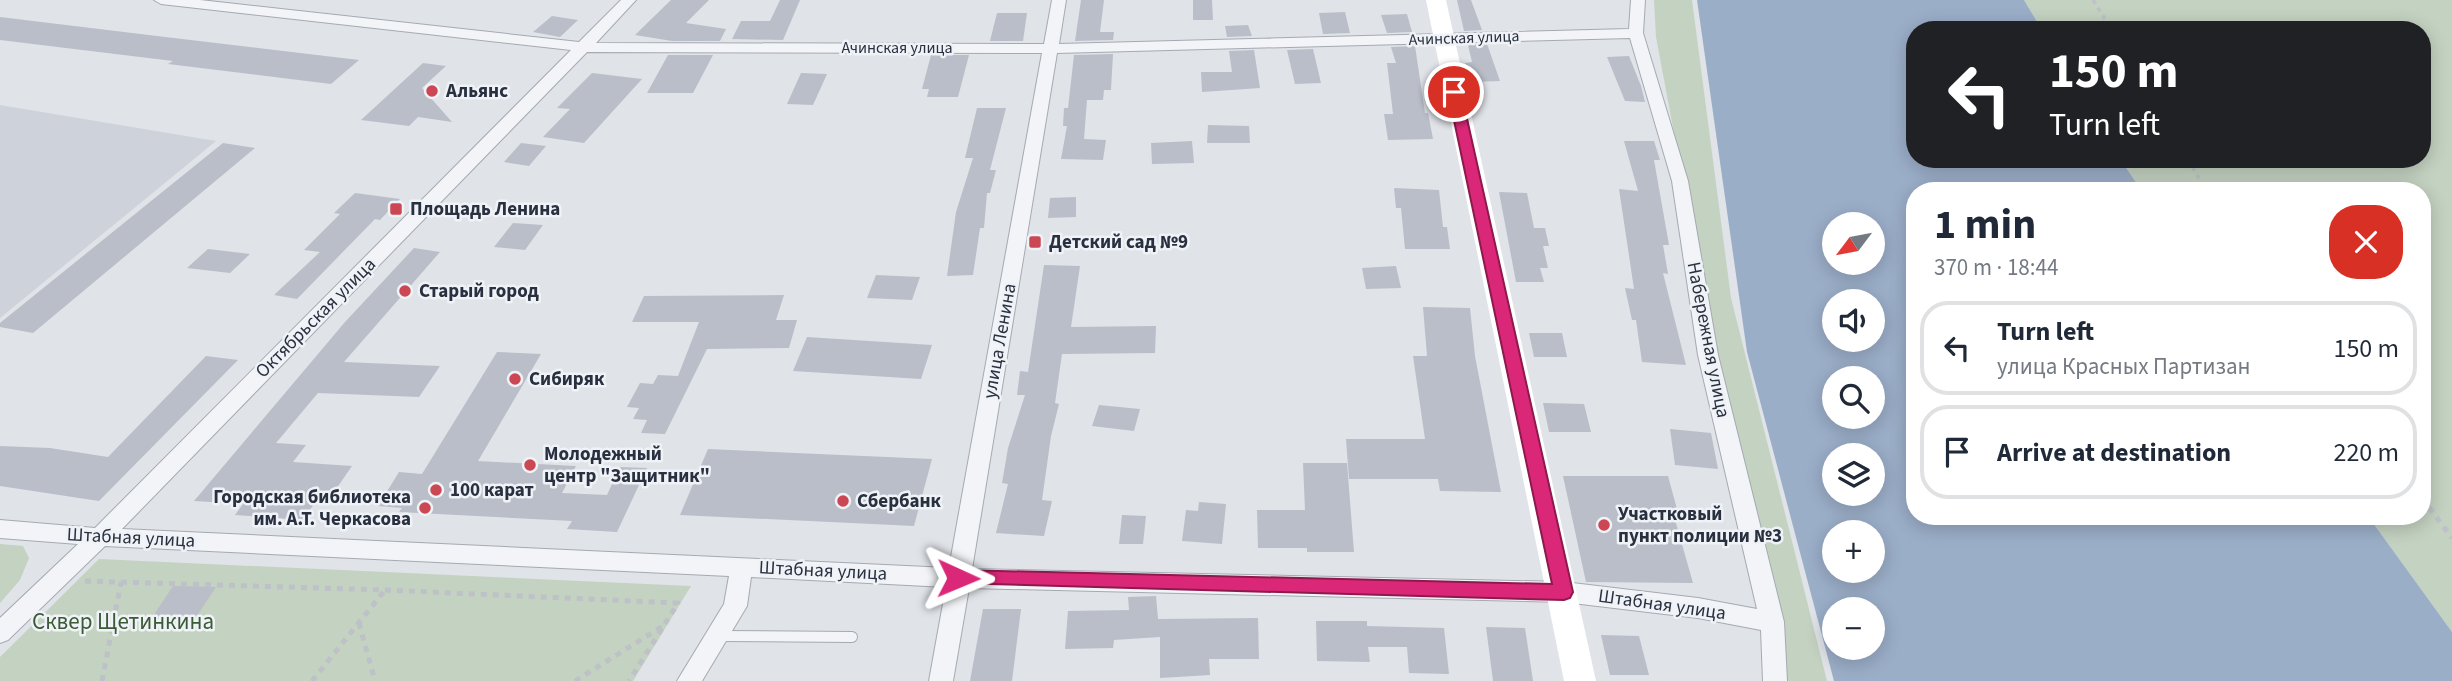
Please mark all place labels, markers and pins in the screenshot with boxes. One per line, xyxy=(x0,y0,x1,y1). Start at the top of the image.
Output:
pin xyxy=(1424,62,1484,122)
place label: Альянс xyxy=(445,78,508,105)
marker: Альянс xyxy=(424,83,440,99)
place label: Площадь Ленина xyxy=(410,196,560,223)
marker: Площадь Ленина xyxy=(388,201,404,217)
place label: Детский сад №9 xyxy=(1049,229,1188,256)
marker: Детский сад №9 xyxy=(1027,234,1043,250)
place label: Старый город xyxy=(419,278,539,305)
marker: Старый город xyxy=(397,283,413,299)
place label: Сибиряк xyxy=(529,366,605,393)
marker: Сибиряк xyxy=(507,371,523,387)
place label: Молодежный центр "Защитник" xyxy=(544,441,710,490)
marker: Молодежный центр "Защитник" xyxy=(522,457,538,473)
place label: 100 карат xyxy=(450,477,534,504)
marker: 100 карат xyxy=(428,482,444,498)
place label: Городская библиотека им. А.Т. Черкасова xyxy=(213,484,411,533)
place label: Сбербанк xyxy=(857,488,942,515)
marker: Сбербанк xyxy=(835,493,851,509)
marker: Городская библиотека им. А.Т. Черкасова xyxy=(417,500,433,516)
place label: Участковый пункт полиции №3 xyxy=(1618,501,1782,550)
marker: Участковый пункт полиции №3 xyxy=(1596,517,1612,533)

